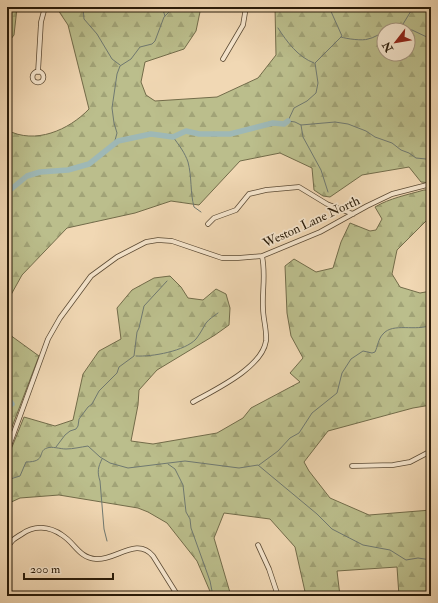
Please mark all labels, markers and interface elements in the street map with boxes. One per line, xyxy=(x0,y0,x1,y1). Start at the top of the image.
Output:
north arrow xyxy=(376,22,416,62)
text: N xyxy=(379,38,396,55)
street label: Weston Lane North xyxy=(260,192,363,252)
scale bar xyxy=(24,555,113,581)
text: 200 m xyxy=(30,562,61,577)

